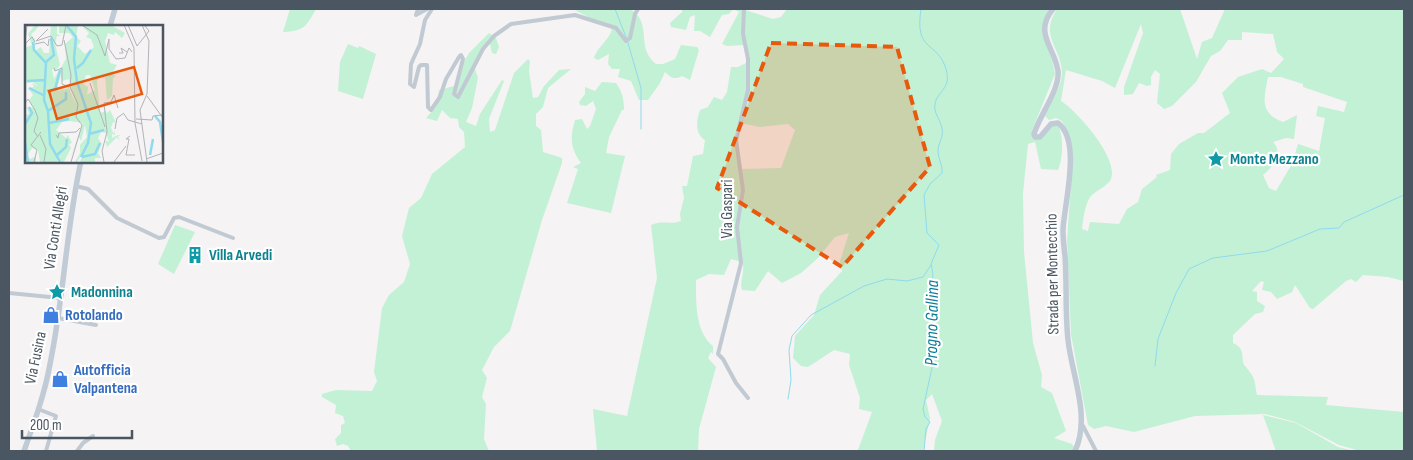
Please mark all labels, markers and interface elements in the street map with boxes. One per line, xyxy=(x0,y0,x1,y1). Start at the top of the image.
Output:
inset map xyxy=(25,25,162,162)
place icon: Monte Mezzano xyxy=(1206,149,1226,169)
place label: Monte Mezzano xyxy=(1230,150,1319,169)
street label: Via Gaspari xyxy=(718,179,737,239)
street label: Via Conti Allegri xyxy=(40,185,72,271)
street label: Strada per Montecchio xyxy=(1042,213,1064,335)
building icon: Villa Arvedi xyxy=(185,245,205,265)
place label: Villa Arvedi xyxy=(209,246,272,265)
water label: Progno Gallina xyxy=(921,279,943,366)
place icon: Madonnina xyxy=(47,282,67,302)
place label: Madonnina xyxy=(71,283,133,302)
shop icon: Rotolando xyxy=(41,305,61,325)
place label: Rotolando xyxy=(65,306,123,325)
street label: Via Fusina xyxy=(21,330,51,386)
place label: Autofficia Valpantena xyxy=(73,361,137,398)
shop icon: Autofficia Valpantena xyxy=(50,369,70,389)
scale bar xyxy=(22,408,132,440)
text: 200 m xyxy=(30,416,62,435)

